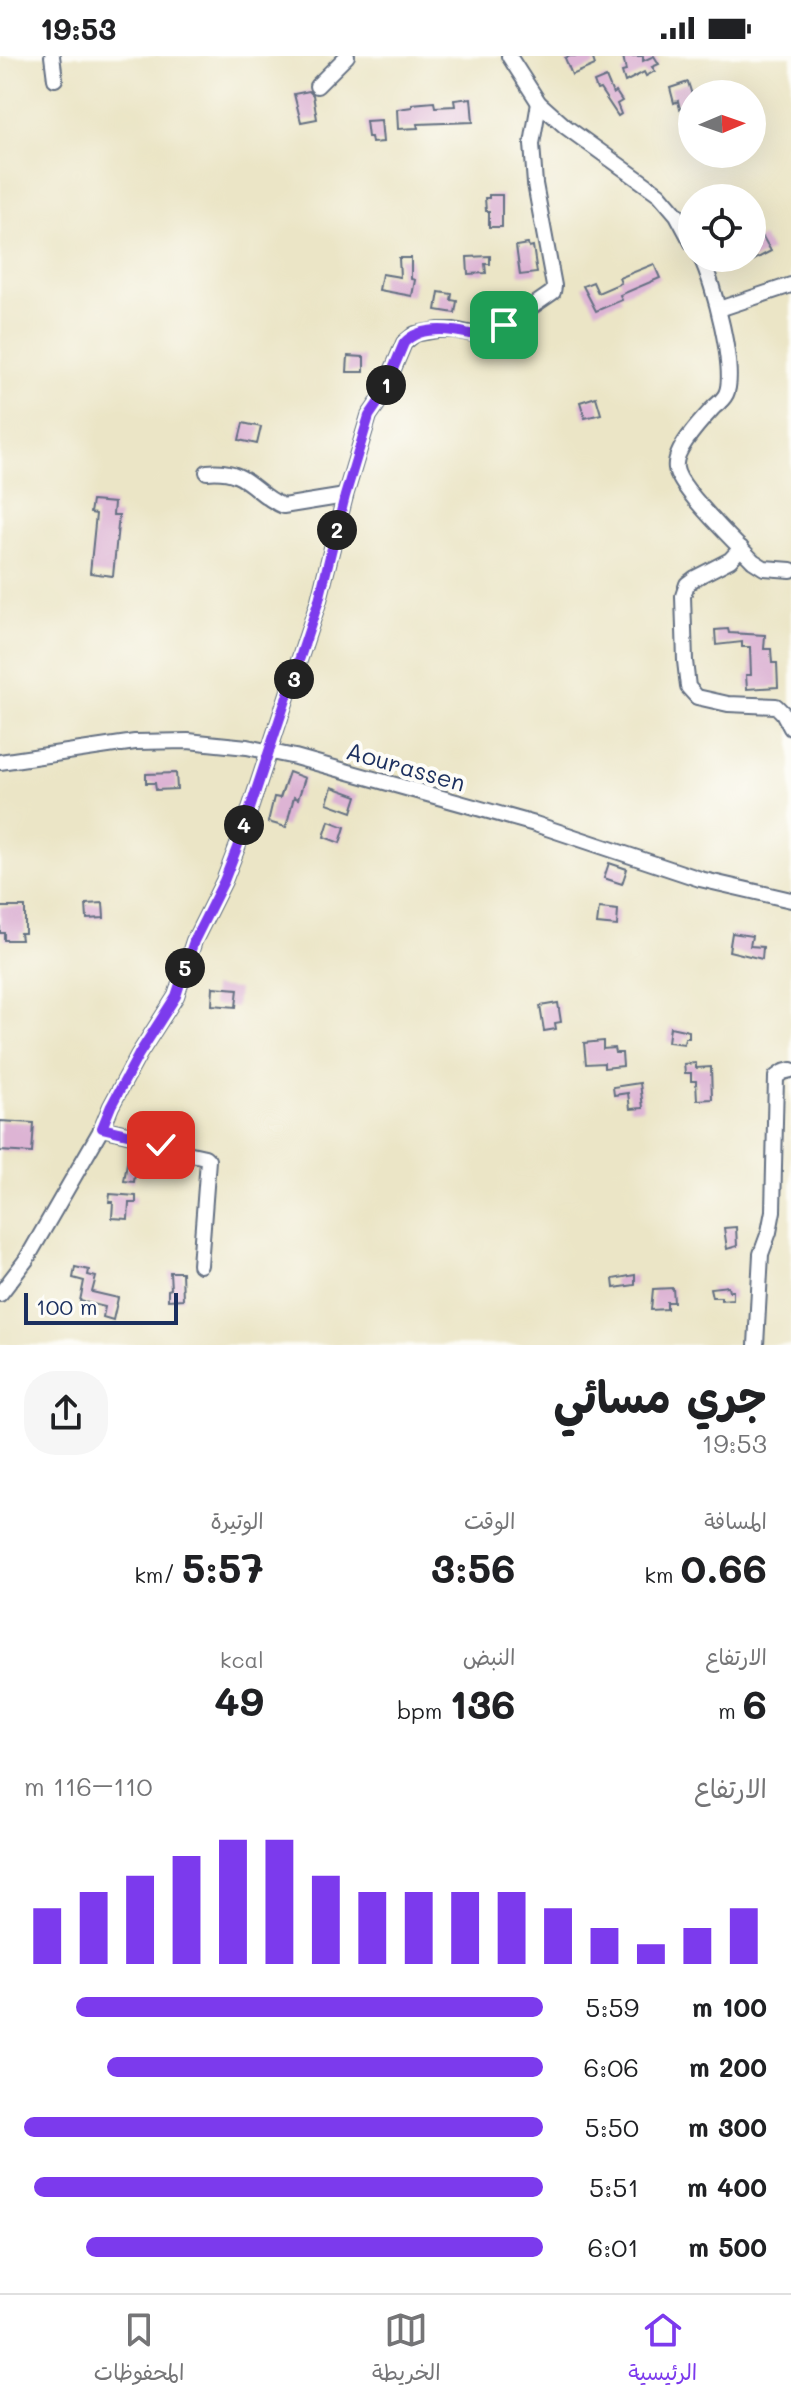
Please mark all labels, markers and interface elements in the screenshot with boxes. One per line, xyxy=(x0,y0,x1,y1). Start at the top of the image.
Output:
text: 19:53 xyxy=(40,8,116,48)
north arrow xyxy=(678,80,766,168)
map controls xyxy=(678,80,766,272)
button: locate xyxy=(678,184,766,272)
pin xyxy=(470,291,538,359)
icon: arrive xyxy=(482,303,526,347)
pin: 1 xyxy=(366,365,406,405)
text: 1 xyxy=(381,370,391,399)
pin: 2 xyxy=(317,510,357,550)
text: 2 xyxy=(331,515,343,544)
pin: 3 xyxy=(274,659,314,699)
text: 3 xyxy=(287,664,301,693)
street label: Aourassen xyxy=(343,734,469,798)
pin: 4 xyxy=(224,805,264,845)
text: 4 xyxy=(237,810,251,839)
pin: 5 xyxy=(165,948,205,988)
text: 5 xyxy=(179,953,191,982)
pin xyxy=(127,1111,195,1179)
icon: check xyxy=(139,1123,183,1167)
scale bar xyxy=(24,1289,178,1325)
text: 100 m xyxy=(36,1292,98,1321)
text: جري مسائي xyxy=(553,1367,767,1424)
button: share xyxy=(24,1371,108,1455)
text: 19:53 xyxy=(702,1426,767,1460)
text: الوتيرة xyxy=(211,1506,264,1535)
text: الوقت xyxy=(464,1506,515,1535)
text: المسافة xyxy=(704,1506,767,1535)
text: 5:57 xyxy=(182,1541,264,1593)
text: 3:56 xyxy=(431,1541,515,1593)
text: 0.66 xyxy=(681,1541,767,1593)
text: /km xyxy=(134,1560,182,1589)
text: km xyxy=(644,1560,681,1589)
text: النبض xyxy=(463,1642,515,1671)
text: الارتفاع xyxy=(705,1642,767,1671)
text: kcal xyxy=(220,1645,264,1674)
text: 49 xyxy=(214,1674,264,1726)
text: 136 xyxy=(449,1677,515,1729)
text: 6 xyxy=(743,1677,767,1729)
text: bpm xyxy=(397,1696,449,1725)
text: m xyxy=(718,1696,743,1725)
text: 110–116 m xyxy=(24,1769,153,1803)
text: الارتفاع xyxy=(694,1771,767,1805)
text: 5:59 xyxy=(585,1990,639,2024)
text: 100 m xyxy=(692,1990,767,2024)
text: 6:06 xyxy=(583,2050,639,2084)
text: 200 m xyxy=(689,2050,767,2084)
text: 5:50 xyxy=(585,2110,639,2144)
text: 300 m xyxy=(688,2110,767,2144)
text: 5:51 xyxy=(589,2170,639,2204)
text: 400 m xyxy=(687,2170,767,2204)
text: 6:01 xyxy=(588,2230,639,2264)
text: 500 m xyxy=(688,2230,767,2264)
tab: المحفوظات xyxy=(94,2308,184,2392)
tab: الخريطة xyxy=(372,2308,441,2392)
tab: الرئيسية xyxy=(628,2308,697,2392)

